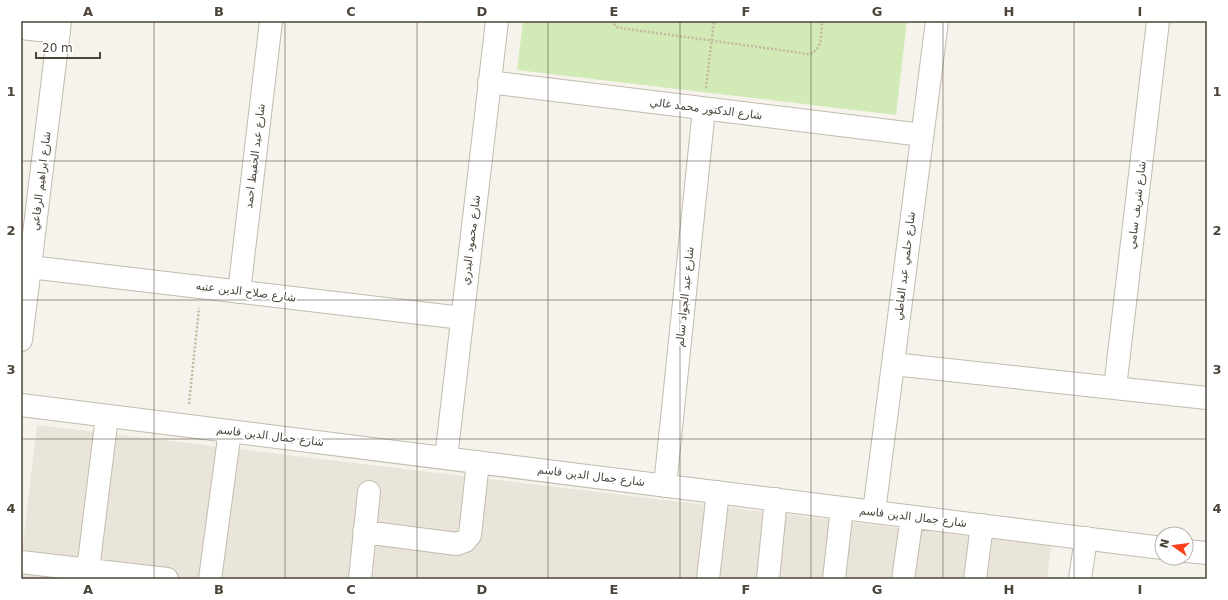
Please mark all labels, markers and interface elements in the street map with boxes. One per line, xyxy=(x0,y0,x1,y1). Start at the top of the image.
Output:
text: A xyxy=(83,4,93,19)
text: B xyxy=(214,4,224,19)
text: C xyxy=(346,4,356,19)
text: D xyxy=(477,4,488,19)
text: E xyxy=(610,4,618,19)
text: F xyxy=(742,4,750,19)
text: G xyxy=(872,4,882,19)
text: H xyxy=(1004,4,1014,19)
text: I xyxy=(1138,4,1142,19)
scale bar xyxy=(36,34,100,60)
text: 20 m xyxy=(42,41,73,55)
text: 1 xyxy=(6,84,16,99)
text: 1 xyxy=(1212,84,1222,99)
street label: شارع الدكتور محمد غالي xyxy=(649,96,763,122)
street label: شارع عبد الحفيظ احمد xyxy=(242,103,268,209)
street label: شارع ابراهيم الرفاعي xyxy=(28,131,54,231)
street label: شارع شريف سامي xyxy=(1125,160,1149,250)
street label: شارع محمود البدري xyxy=(459,194,483,286)
street label: شارع حلمي عبد العاطي xyxy=(892,211,918,321)
text: 2 xyxy=(6,223,16,238)
text: 2 xyxy=(1212,223,1222,238)
street label: شارع عبد الجواد سالم xyxy=(673,246,697,348)
street label: شارع صلاح الدين عتبه xyxy=(195,279,297,305)
text: 3 xyxy=(6,362,16,377)
text: 3 xyxy=(1212,362,1222,377)
street label: شارع جمال الدين قاسم xyxy=(216,423,324,449)
street label: شارع جمال الدين قاسم xyxy=(537,463,645,489)
text: 4 xyxy=(6,501,16,516)
text: 4 xyxy=(1212,501,1222,516)
street label: شارع جمال الدين قاسم xyxy=(859,504,967,530)
north arrow xyxy=(1154,526,1194,566)
text: N xyxy=(1157,538,1172,550)
text: A xyxy=(83,582,93,597)
text: B xyxy=(214,582,224,597)
text: C xyxy=(346,582,356,597)
text: D xyxy=(477,582,488,597)
text: E xyxy=(610,582,618,597)
text: F xyxy=(742,582,750,597)
text: G xyxy=(872,582,882,597)
text: H xyxy=(1004,582,1014,597)
text: I xyxy=(1138,582,1142,597)

